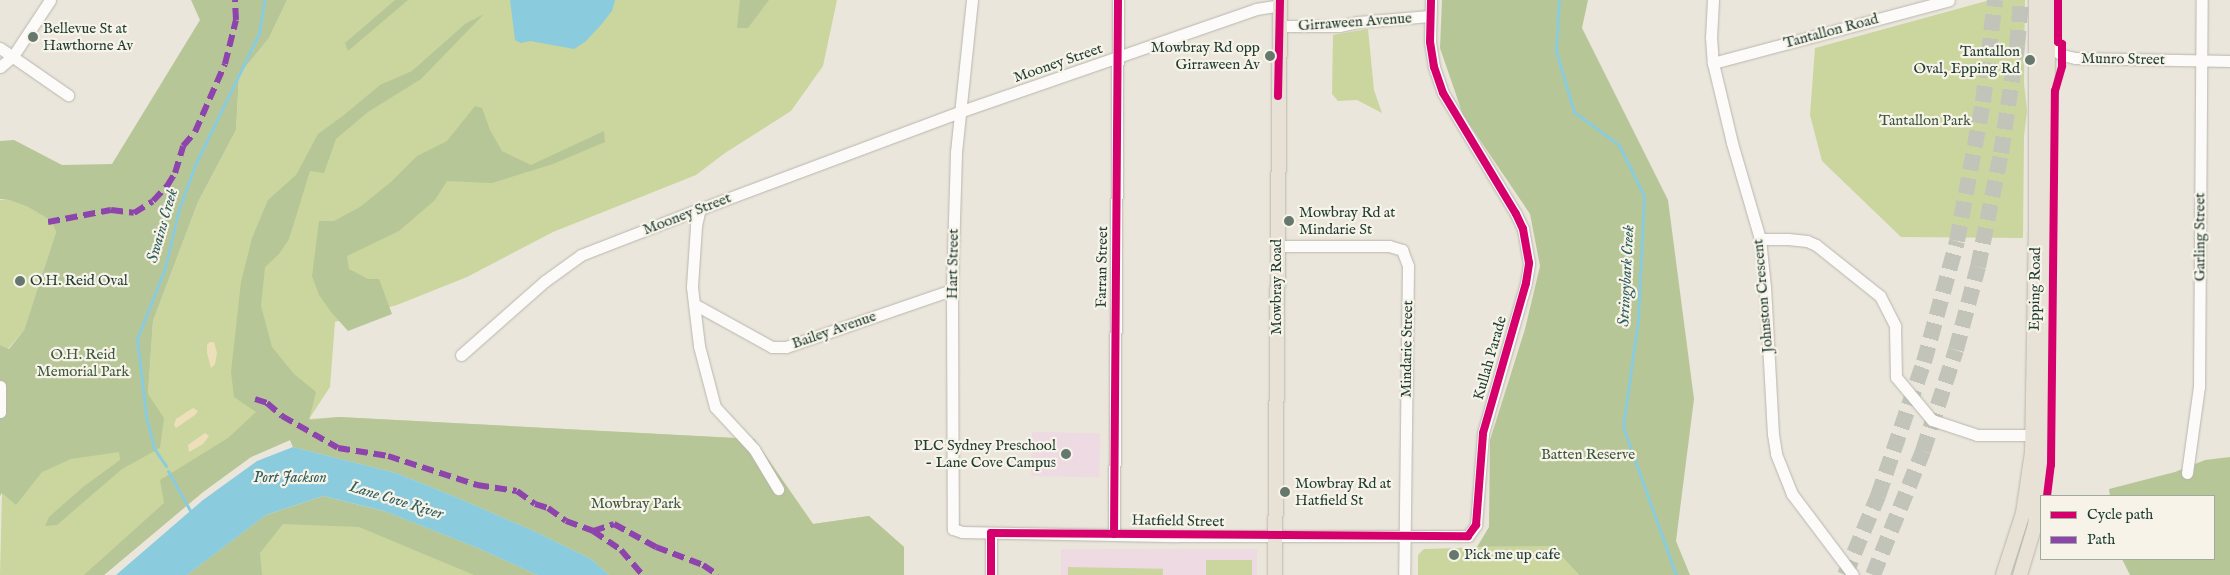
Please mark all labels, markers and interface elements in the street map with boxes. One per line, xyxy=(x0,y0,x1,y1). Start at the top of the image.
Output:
street label: Girraween Avenue xyxy=(1298,9,1412,35)
street label: Tantallon Road xyxy=(1782,10,1880,52)
place label: Bellevue St at Hawthorne Av xyxy=(43,19,133,54)
marker: Bellevue St at Hawthorne Av xyxy=(27,31,39,43)
place label: Mowbray Rd opp Girraween Av xyxy=(1151,38,1260,73)
street label: Mooney Street xyxy=(1011,39,1105,87)
place label: Tantallon Oval, Epping Rd xyxy=(1914,42,2020,77)
street label: Munro Street xyxy=(2081,49,2165,69)
marker: Mowbray Rd opp Girraween Av xyxy=(1264,50,1276,62)
marker: Tantallon Oval, Epping Rd xyxy=(2024,54,2036,66)
park label: Tantallon Park xyxy=(1879,112,1971,130)
water label: Swains Creek xyxy=(143,187,183,265)
street label: Mooney Street xyxy=(640,189,734,239)
street label: Garling Street xyxy=(2191,193,2209,281)
place label: Mowbray Rd at Mindarie St xyxy=(1299,203,1395,238)
marker: Mowbray Rd at Mindarie St xyxy=(1283,215,1295,227)
water label: Stringybark Creek xyxy=(1615,225,1639,327)
street label: Farran Street xyxy=(1092,226,1112,308)
street label: Hart Street xyxy=(943,229,963,299)
street label: Johnston Crescent xyxy=(1749,238,1777,354)
street label: Mowbray Road xyxy=(1268,239,1286,335)
street label: Epping Road xyxy=(2025,247,2045,331)
place label: O.H. Reid Oval xyxy=(30,272,128,290)
marker: O.H. Reid Oval xyxy=(14,275,26,287)
street label: Mindarie Street xyxy=(1397,300,1417,398)
street label: Bailey Avenue xyxy=(790,307,878,353)
street label: Kullah Parade xyxy=(1469,314,1511,402)
park label: O.H. Reid Memorial Park xyxy=(37,345,129,380)
place label: PLC Sydney Preschool - Lane Cove Campus xyxy=(914,436,1056,471)
park label: Batten Reserve xyxy=(1541,446,1635,464)
marker: PLC Sydney Preschool - Lane Cove Campus xyxy=(1060,448,1072,460)
water label: Port Jackson xyxy=(253,468,327,488)
place label: Mowbray Rd at Hatfield St xyxy=(1295,474,1391,509)
water label: Lane Cove River xyxy=(347,478,445,524)
marker: Mowbray Rd at Hatfield St xyxy=(1279,486,1291,498)
park label: Mowbray Park xyxy=(591,495,681,513)
legend xyxy=(2040,495,2215,560)
text: Cycle path xyxy=(2087,505,2153,524)
street label: Hatfield Street xyxy=(1131,511,1225,531)
text: Path xyxy=(2087,530,2115,549)
place label: Pick me up cafe xyxy=(1464,546,1560,564)
marker: Pick me up cafe xyxy=(1448,549,1460,561)

